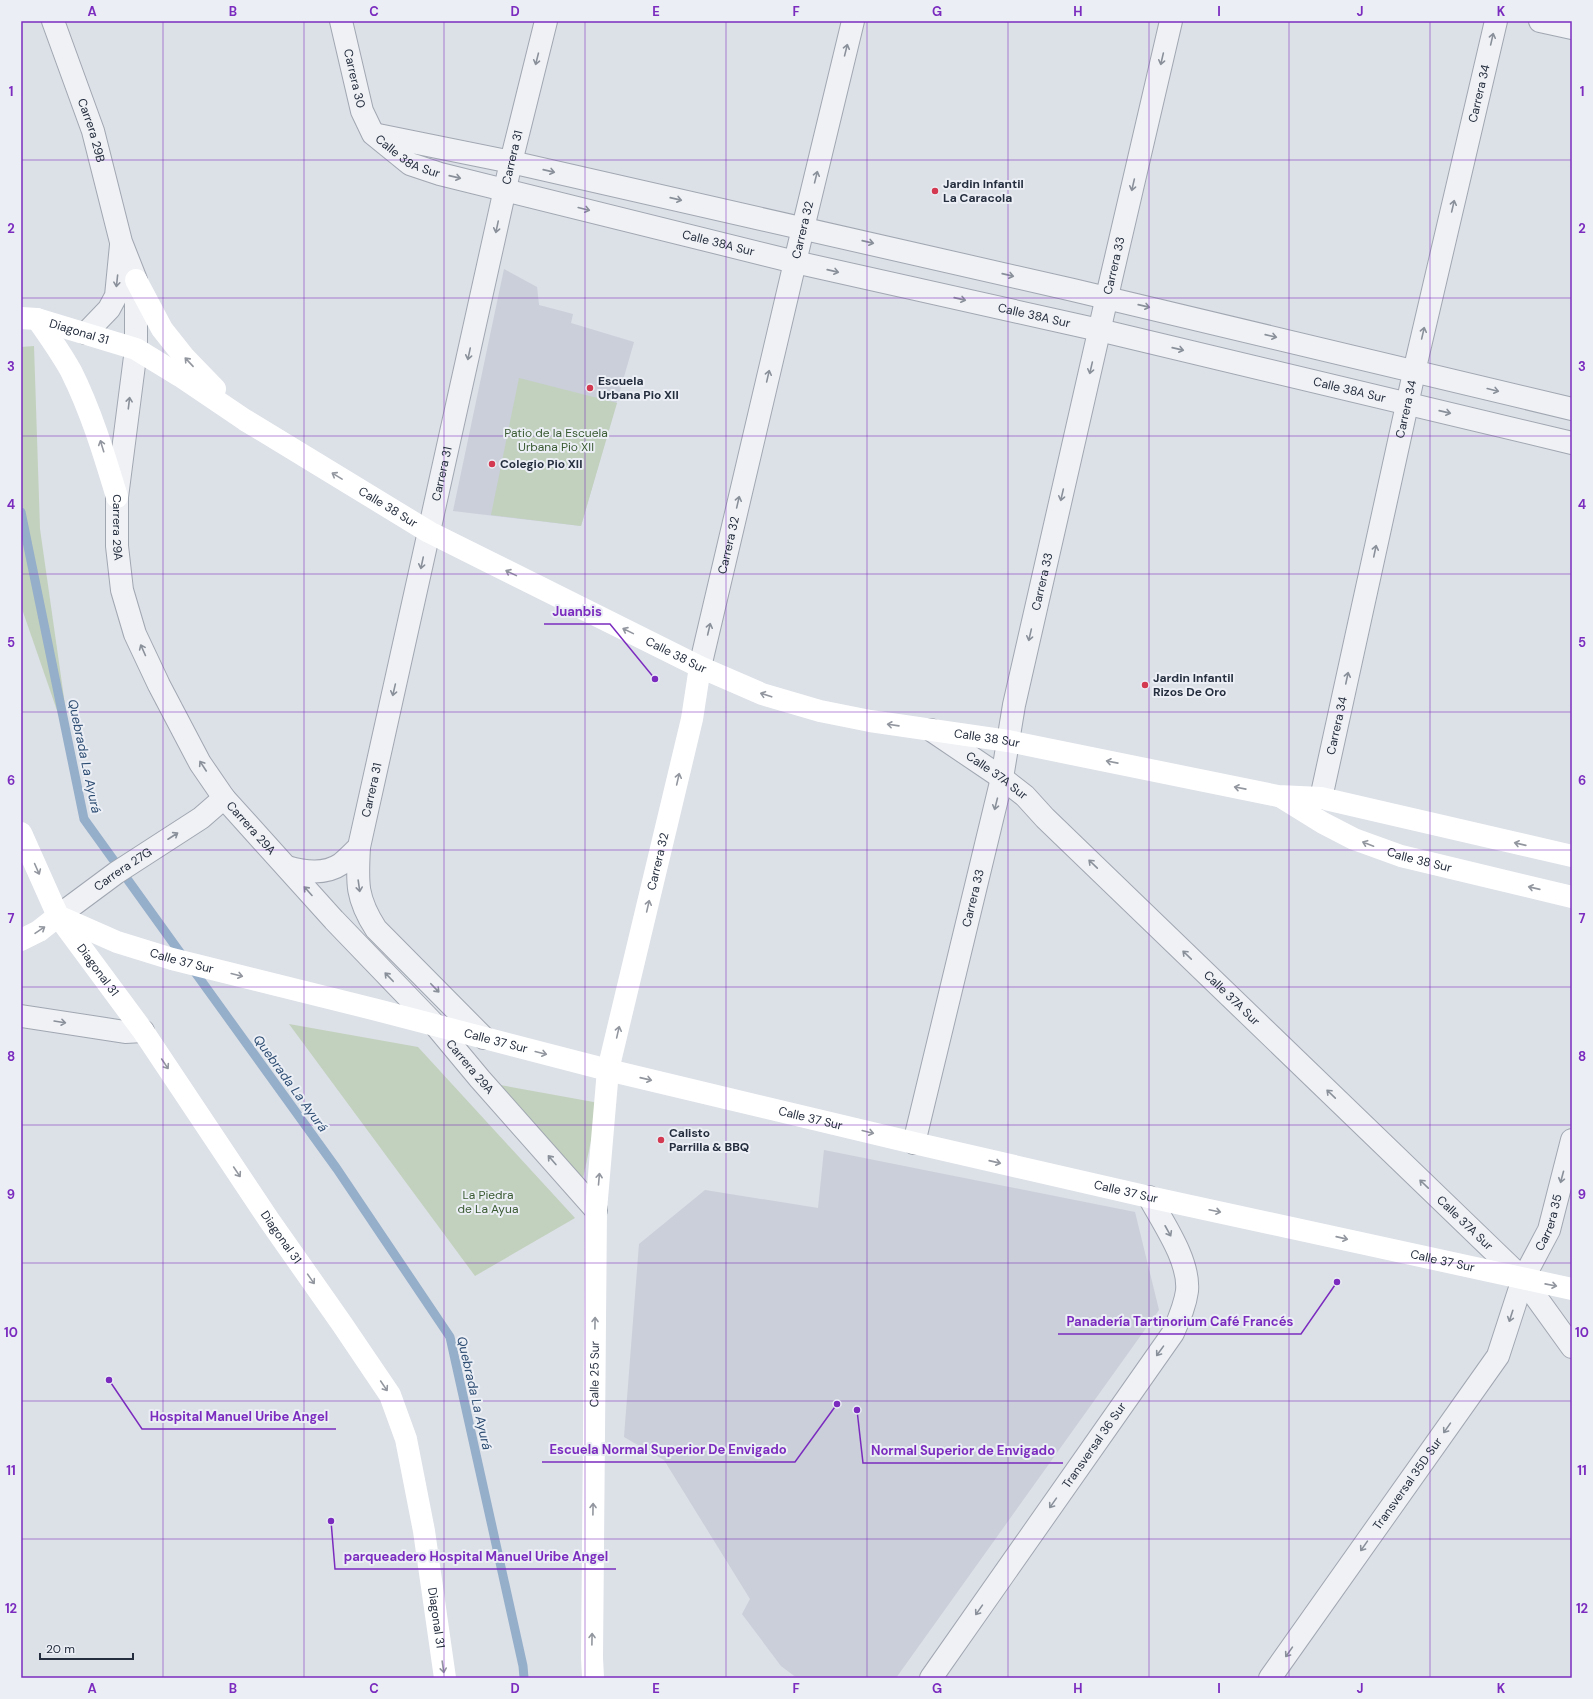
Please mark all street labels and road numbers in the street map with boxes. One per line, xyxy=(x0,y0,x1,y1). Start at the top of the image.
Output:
street label: Carrera 30 xyxy=(340,47,369,110)
street label: Carrera 34 xyxy=(1465,63,1494,124)
street label: Carrera 29B xyxy=(74,96,109,164)
street label: Carrera 31 xyxy=(498,129,527,186)
street label: Calle 38A Sur xyxy=(372,131,443,182)
street label: Carrera 32 xyxy=(788,199,817,260)
street label: Calle 38A Sur xyxy=(681,226,757,260)
street label: Carrera 33 xyxy=(1100,235,1129,296)
street label: Calle 38A Sur xyxy=(996,300,1073,332)
street label: Diagonal 31 xyxy=(47,315,111,348)
street label: Calle 38A Sur xyxy=(1312,373,1388,406)
street label: Carrera 34 xyxy=(1392,379,1420,440)
street label: Carrera 31 xyxy=(428,445,456,503)
street label: Calle 38 Sur xyxy=(355,483,421,531)
street label: Carrera 29A xyxy=(109,494,127,562)
street label: Carrera 32 xyxy=(714,515,743,576)
street label: Carrera 33 xyxy=(1028,551,1056,612)
street label: Calle 38 Sur xyxy=(643,633,710,677)
street label: Carrera 34 xyxy=(1323,695,1351,756)
street label: Calle 38 Sur xyxy=(953,725,1022,751)
street label: Calle 37A Sur xyxy=(963,748,1031,803)
street label: Carrera 31 xyxy=(358,761,385,819)
street label: Carrera 29A xyxy=(223,798,279,858)
street label: Carrera 32 xyxy=(643,831,673,892)
street label: Carrera 27G xyxy=(91,844,155,895)
street label: Calle 38 Sur xyxy=(1385,844,1454,876)
street label: Carrera 33 xyxy=(958,867,988,929)
street label: Diagonal 31 xyxy=(73,941,123,999)
street label: Calle 37 Sur xyxy=(148,945,216,977)
street label: Calle 37A Sur xyxy=(1200,967,1264,1029)
street label: Calle 37 Sur xyxy=(462,1025,530,1057)
street label: Carrera 29A xyxy=(442,1036,498,1097)
street label: Calle 37 Sur xyxy=(777,1103,845,1134)
street label: Calle 37 Sur xyxy=(1092,1177,1160,1207)
street label: Calle 37A Sur xyxy=(1433,1192,1497,1254)
street label: Carrera 35 xyxy=(1531,1193,1566,1254)
street label: Diagonal 31 xyxy=(257,1208,305,1267)
street label: Calle 37 Sur xyxy=(1409,1246,1477,1276)
street label: Calle 25 Sur xyxy=(586,1340,603,1407)
street label: Transversal 36 Sur xyxy=(1058,1399,1130,1492)
street label: Transversal 35D Sur xyxy=(1369,1434,1446,1533)
street label: Diagonal 31 xyxy=(424,1586,449,1649)

